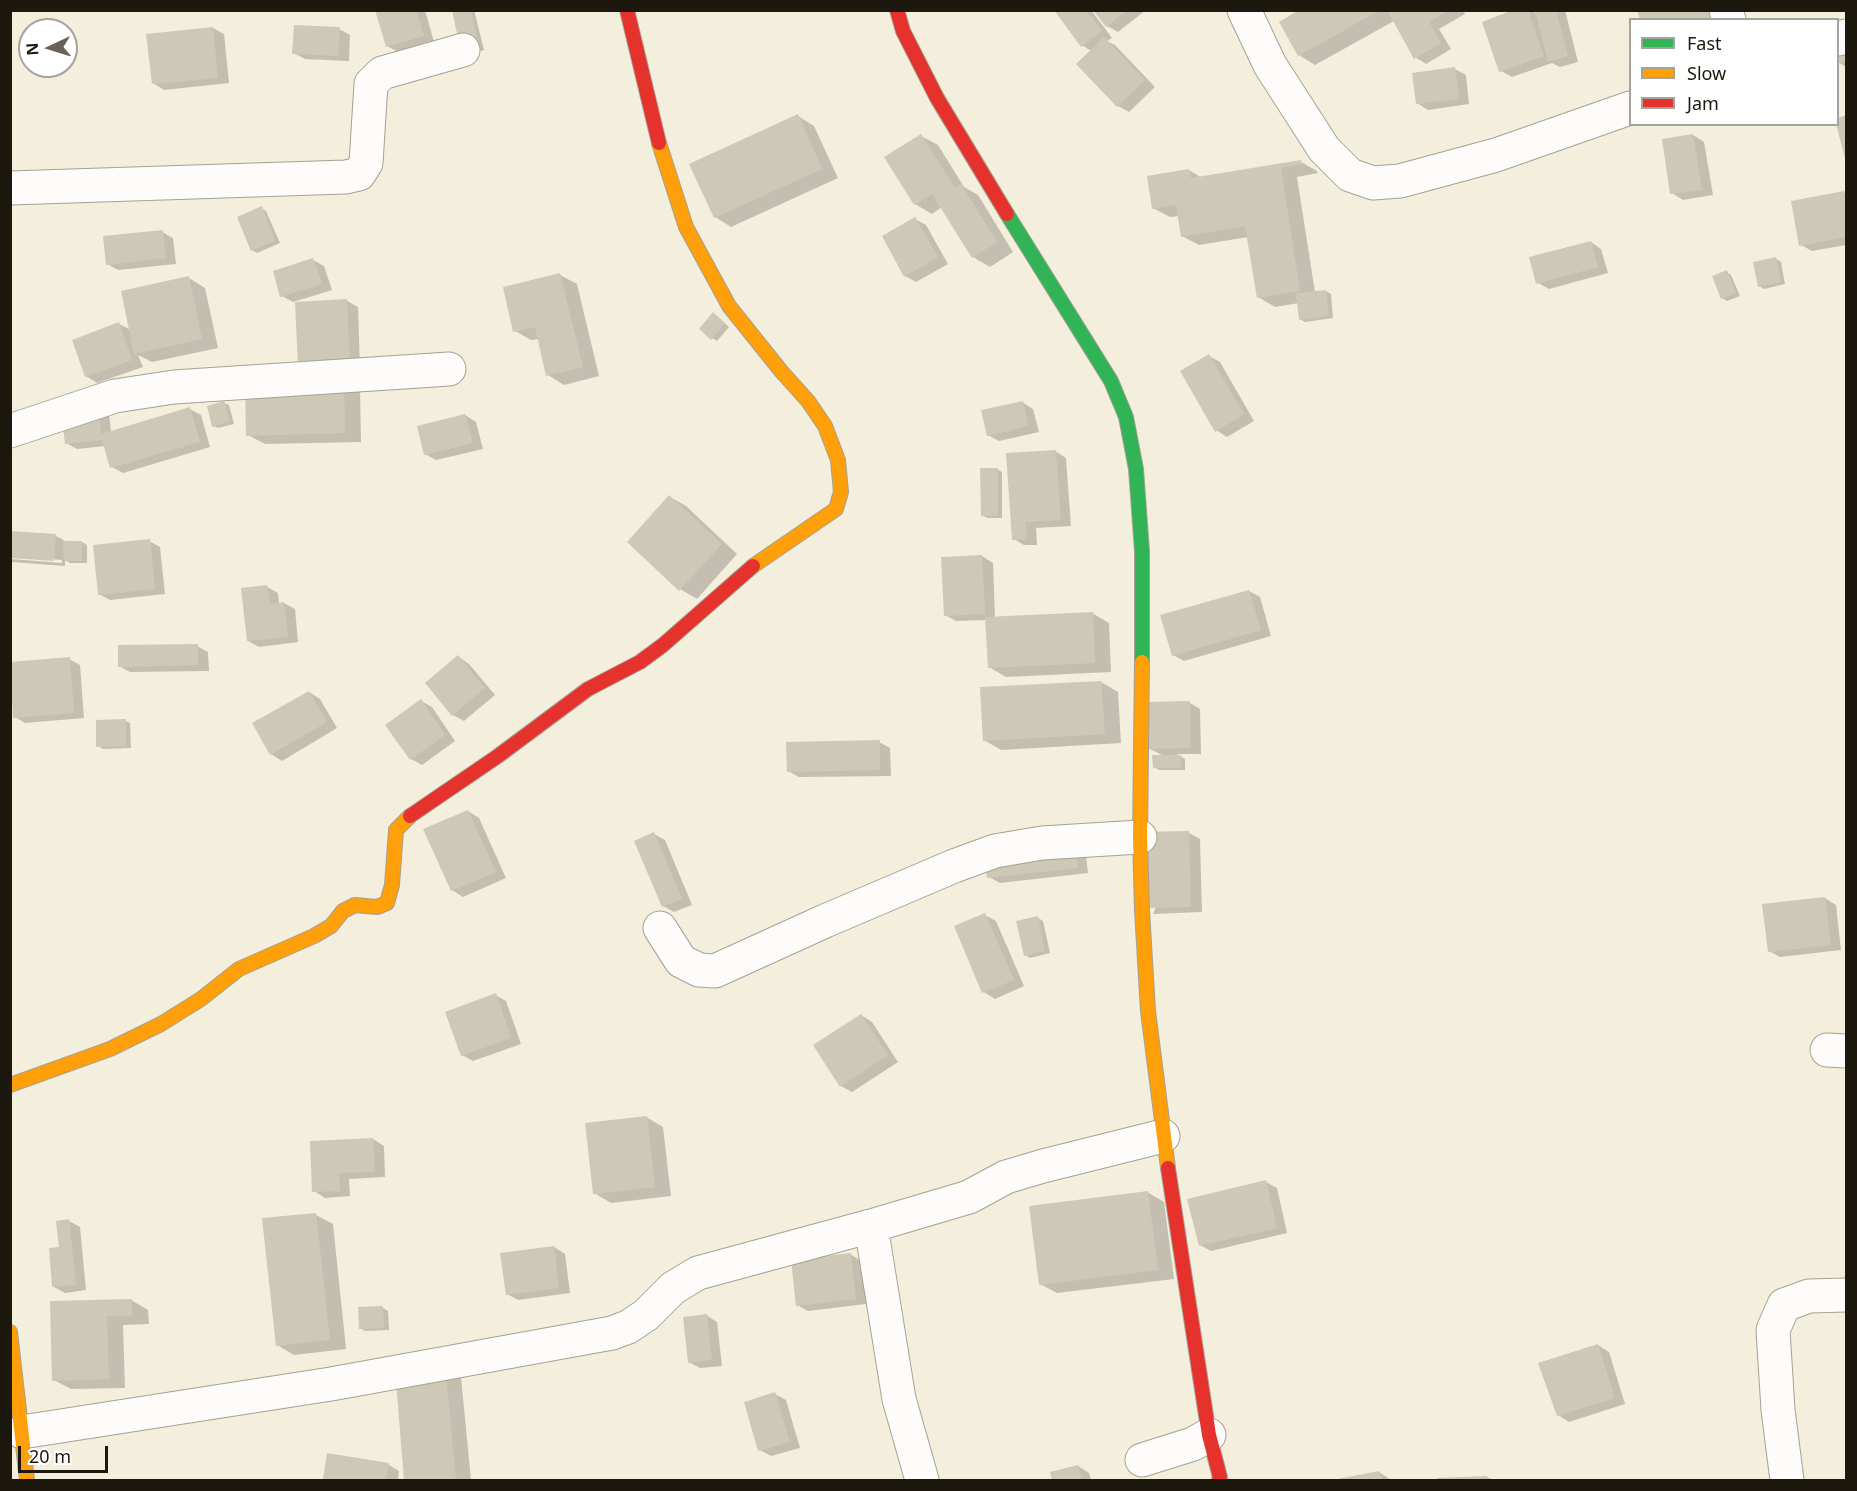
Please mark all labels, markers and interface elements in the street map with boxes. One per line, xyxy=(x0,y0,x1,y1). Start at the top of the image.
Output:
north arrow xyxy=(18,18,78,78)
legend xyxy=(1629,18,1839,126)
text: Fast xyxy=(1687,31,1722,55)
text: N xyxy=(21,42,43,56)
text: Slow xyxy=(1687,61,1726,85)
text: Jam xyxy=(1687,91,1719,115)
scale bar xyxy=(21,1434,111,1472)
text: 20 m xyxy=(29,1444,71,1468)

